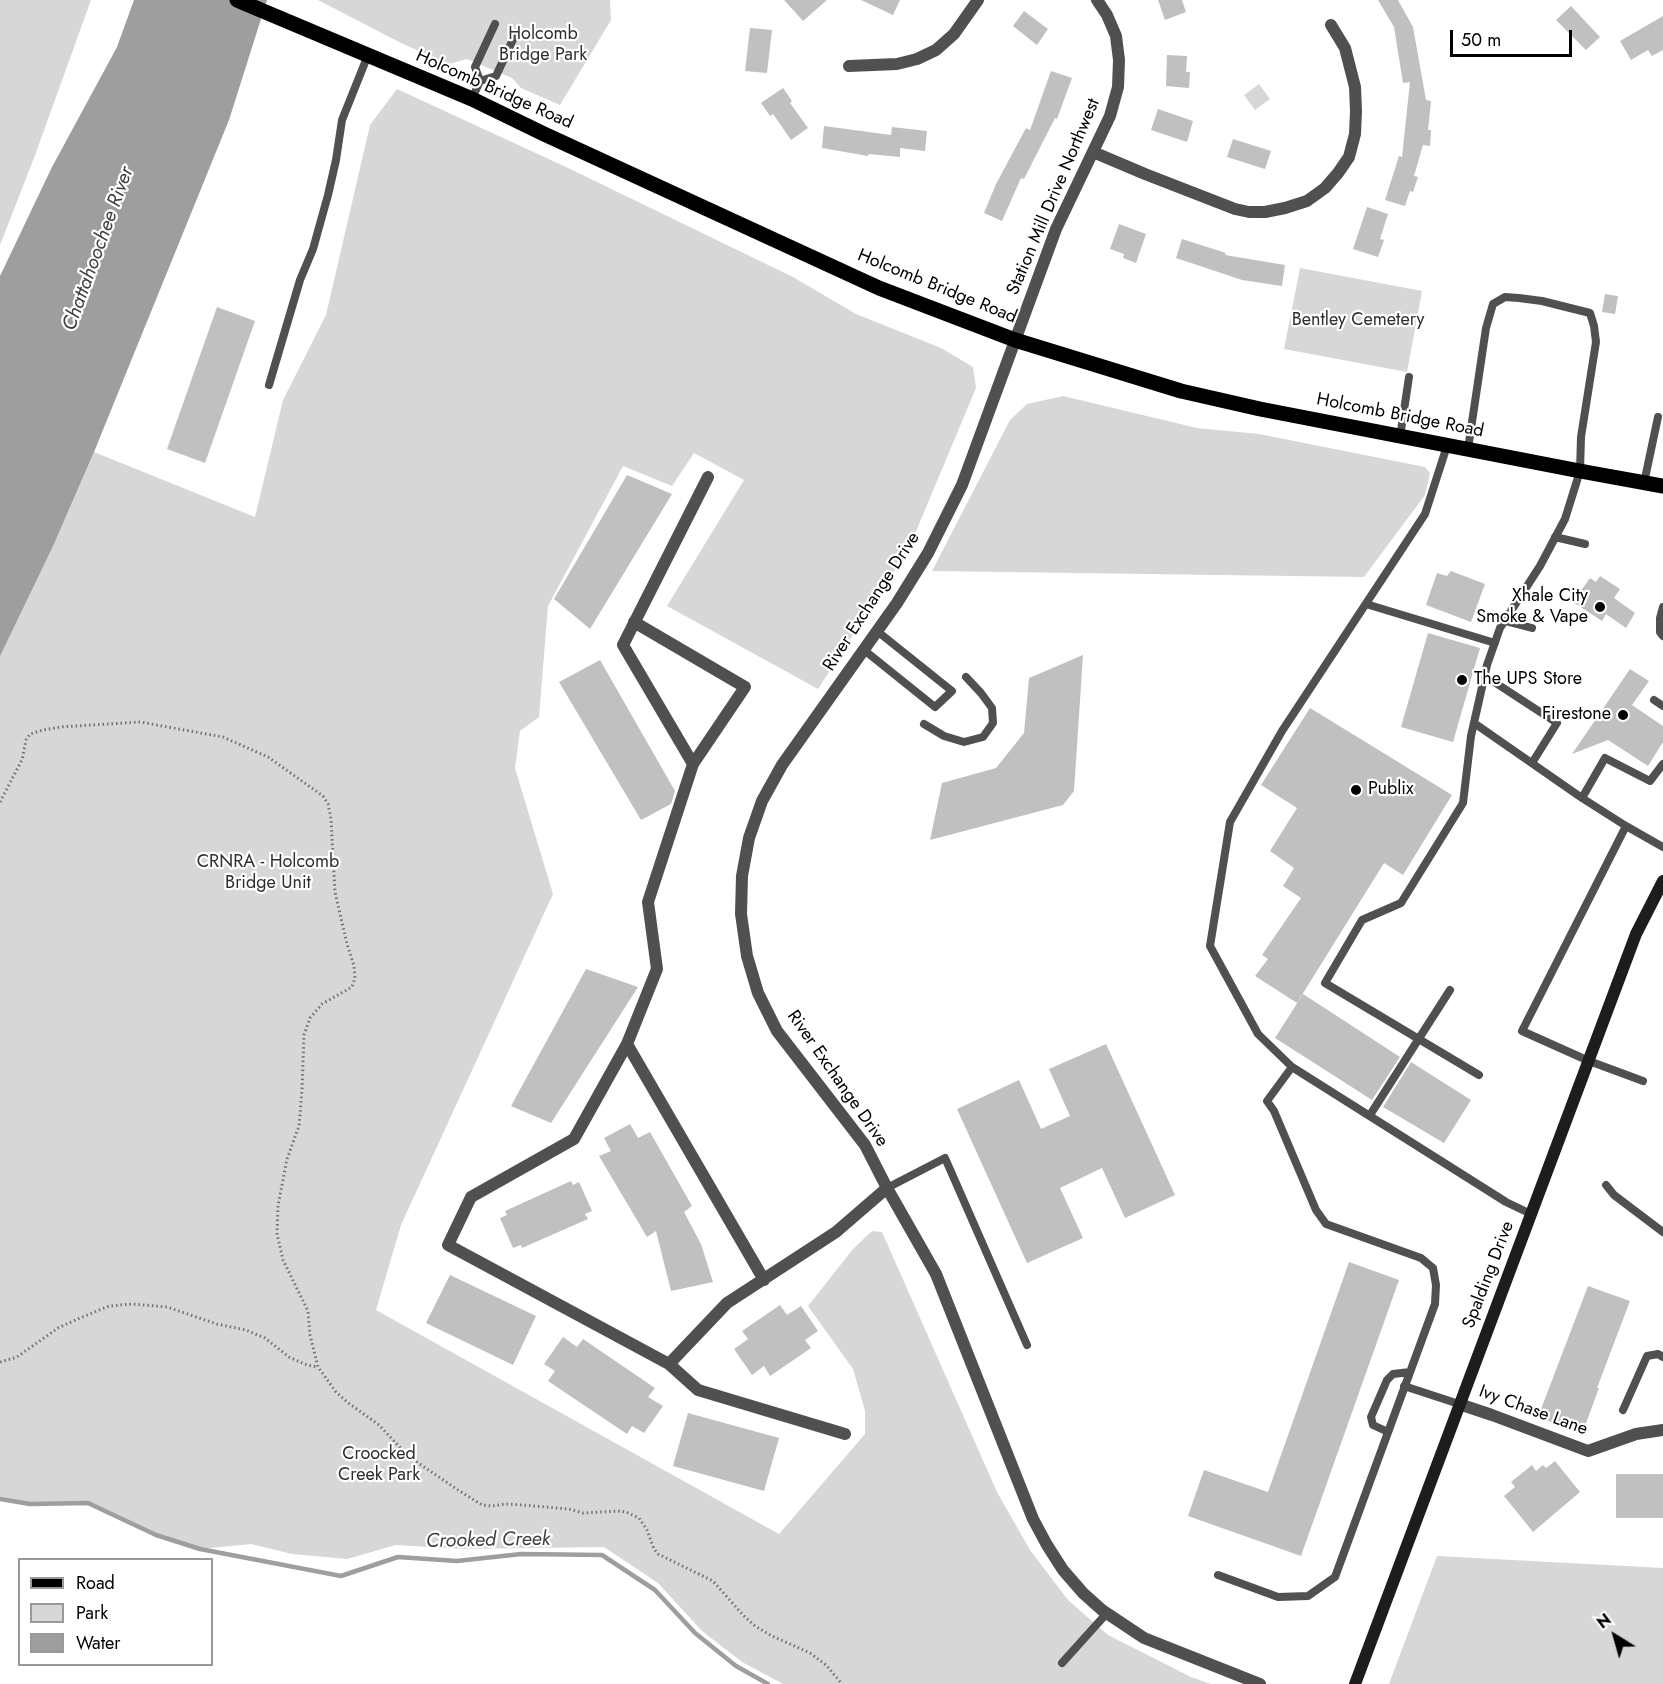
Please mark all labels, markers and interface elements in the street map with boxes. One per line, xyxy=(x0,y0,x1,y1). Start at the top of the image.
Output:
scale bar xyxy=(1453,18,1574,56)
park label: Holcomb Bridge Park xyxy=(499,24,587,66)
text: 50 m xyxy=(1461,27,1501,53)
street label: Holcomb Bridge Road xyxy=(412,46,576,134)
street label: Station Mill Drive Northwest xyxy=(1003,96,1105,298)
water label: Chattahoochee River xyxy=(58,164,140,334)
street label: Holcomb Bridge Road xyxy=(854,245,1020,329)
park label: Bentley Cemetery xyxy=(1292,310,1424,332)
street label: Holcomb Bridge Road xyxy=(1315,389,1485,443)
street label: River Exchange Drive xyxy=(819,528,925,676)
place label: Xhale City Smoke & Vape xyxy=(1476,586,1588,628)
marker: Xhale City Smoke & Vape xyxy=(1593,600,1607,614)
place label: The UPS Store xyxy=(1474,669,1582,691)
marker: The UPS Store xyxy=(1455,673,1469,687)
place label: Firestone xyxy=(1542,704,1611,726)
marker: Firestone xyxy=(1616,708,1630,722)
place label: Publix xyxy=(1368,779,1414,801)
marker: Publix xyxy=(1349,783,1363,797)
park label: CRNRA - Holcomb Bridge Unit xyxy=(197,852,339,894)
street label: River Exchange Drive xyxy=(782,1007,892,1151)
street label: Spalding Drive xyxy=(1459,1218,1519,1332)
street label: Ivy Chase Lane xyxy=(1476,1381,1590,1441)
park label: Croocked Creek Park xyxy=(338,1444,420,1486)
water label: Crooked Creek xyxy=(426,1528,550,1554)
legend xyxy=(18,1558,213,1666)
text: Road xyxy=(76,1570,115,1596)
text: Park xyxy=(76,1600,108,1626)
north arrow xyxy=(1585,1606,1645,1666)
text: N xyxy=(1592,1608,1616,1634)
text: Water xyxy=(76,1630,120,1656)

